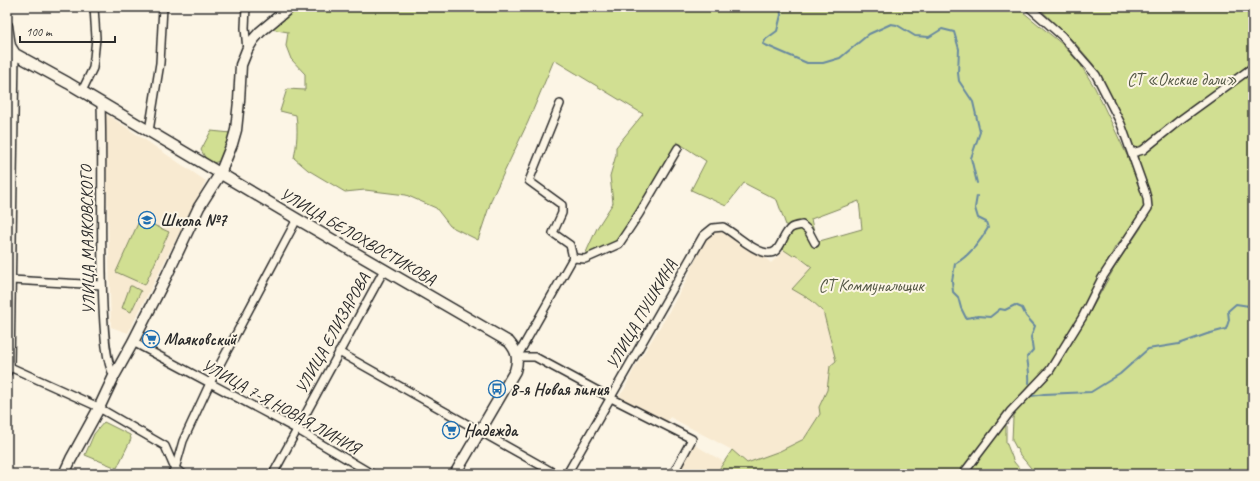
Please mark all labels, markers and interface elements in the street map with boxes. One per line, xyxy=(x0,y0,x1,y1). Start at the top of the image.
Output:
scale bar xyxy=(20,18,115,44)
text: 100 m xyxy=(26,24,53,40)
park label: СТ «Окские дали» xyxy=(1127,69,1237,90)
street label: УЛИЦА МАЯКОВСКОГО xyxy=(76,164,99,315)
street label: УЛИЦА БЕЛОХВОСТИКОВА xyxy=(276,183,440,290)
school or university icon: Школа №7 xyxy=(137,210,157,230)
place label: Школа №7 xyxy=(160,210,229,231)
street label: УЛИЦА ПУШКИНА xyxy=(602,255,681,373)
street label: УЛИЦА ЕЛИЗАРОВА xyxy=(291,269,374,397)
park label: СТ Коммунальщик xyxy=(819,275,925,296)
supermarket icon: Маяковский xyxy=(141,329,161,349)
place label: Маяковский xyxy=(164,329,238,350)
street label: УЛИЦА 7-Я НОВАЯ ЛИНИЯ xyxy=(198,354,366,460)
bus stop icon: 8-я Новая линия xyxy=(487,379,507,399)
place label: 8-я Новая линия xyxy=(510,379,610,400)
supermarket icon: Надежда xyxy=(441,420,461,440)
place label: Надежда xyxy=(464,420,519,441)

